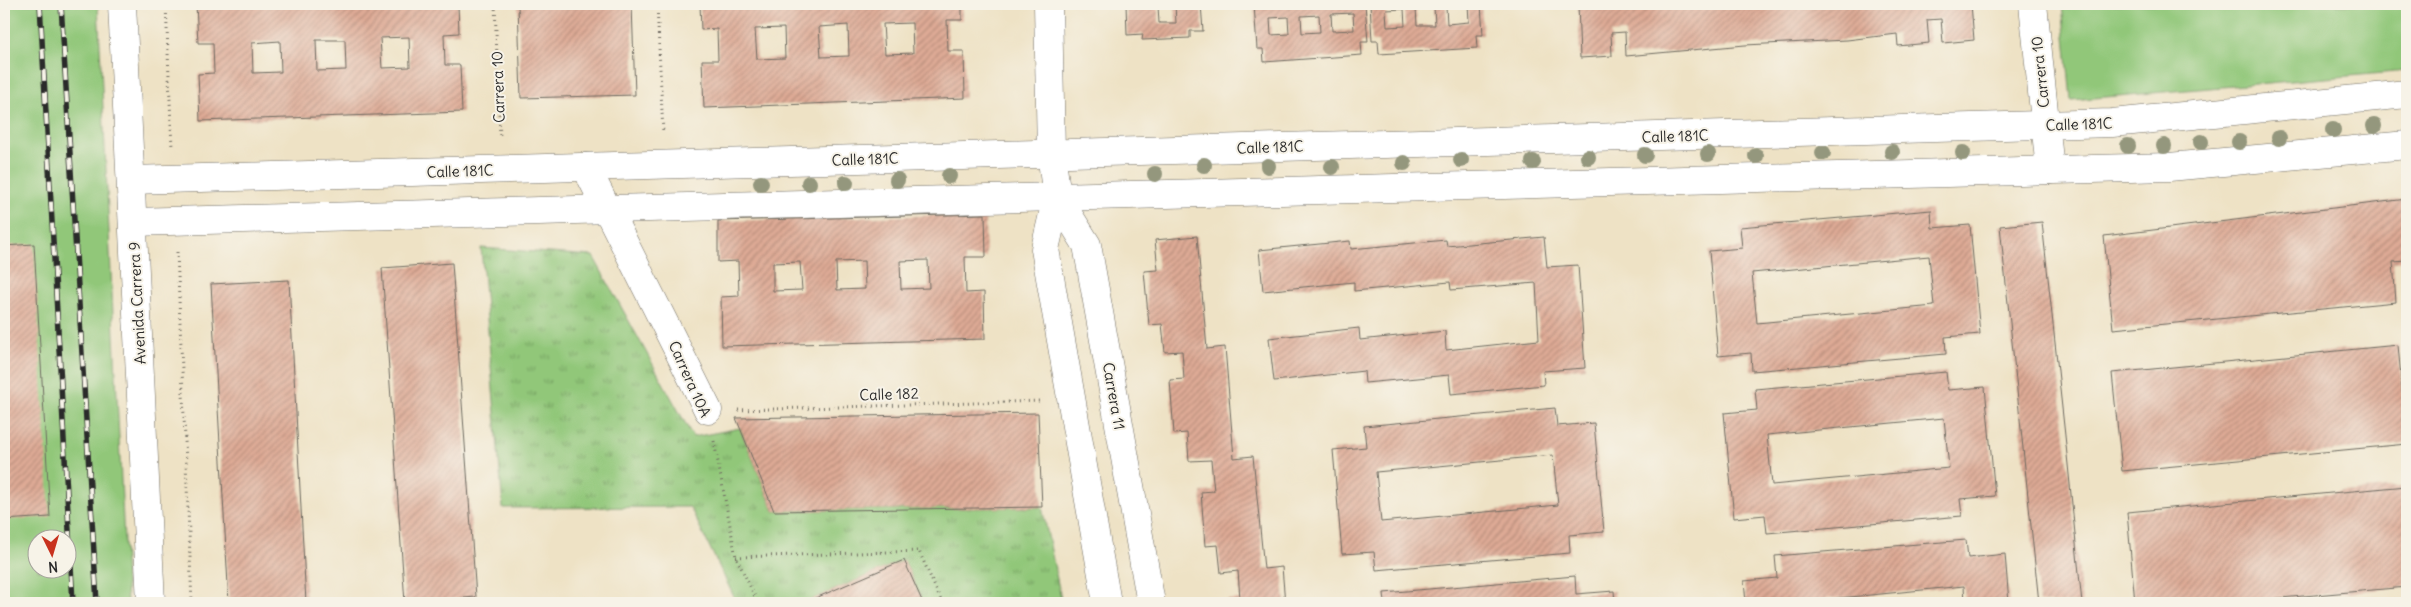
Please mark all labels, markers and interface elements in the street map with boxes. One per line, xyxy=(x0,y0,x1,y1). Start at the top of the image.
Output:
street label: Carrera 10 xyxy=(2027,35,2053,109)
street label: Carrera 10 xyxy=(487,51,509,123)
street label: Calle 181C xyxy=(2045,113,2113,135)
street label: Calle 181C xyxy=(1641,125,1709,147)
street label: Calle 181C xyxy=(1236,136,1304,158)
street label: Calle 181C xyxy=(831,148,899,170)
street label: Calle 181C xyxy=(426,160,494,182)
street label: Avenida Carrera 9 xyxy=(124,241,150,365)
street label: Carrera 10A xyxy=(665,338,715,421)
street label: Carrera 11 xyxy=(1099,361,1129,431)
street label: Calle 182 xyxy=(859,383,919,405)
north arrow xyxy=(28,530,78,580)
text: N xyxy=(48,558,59,576)

